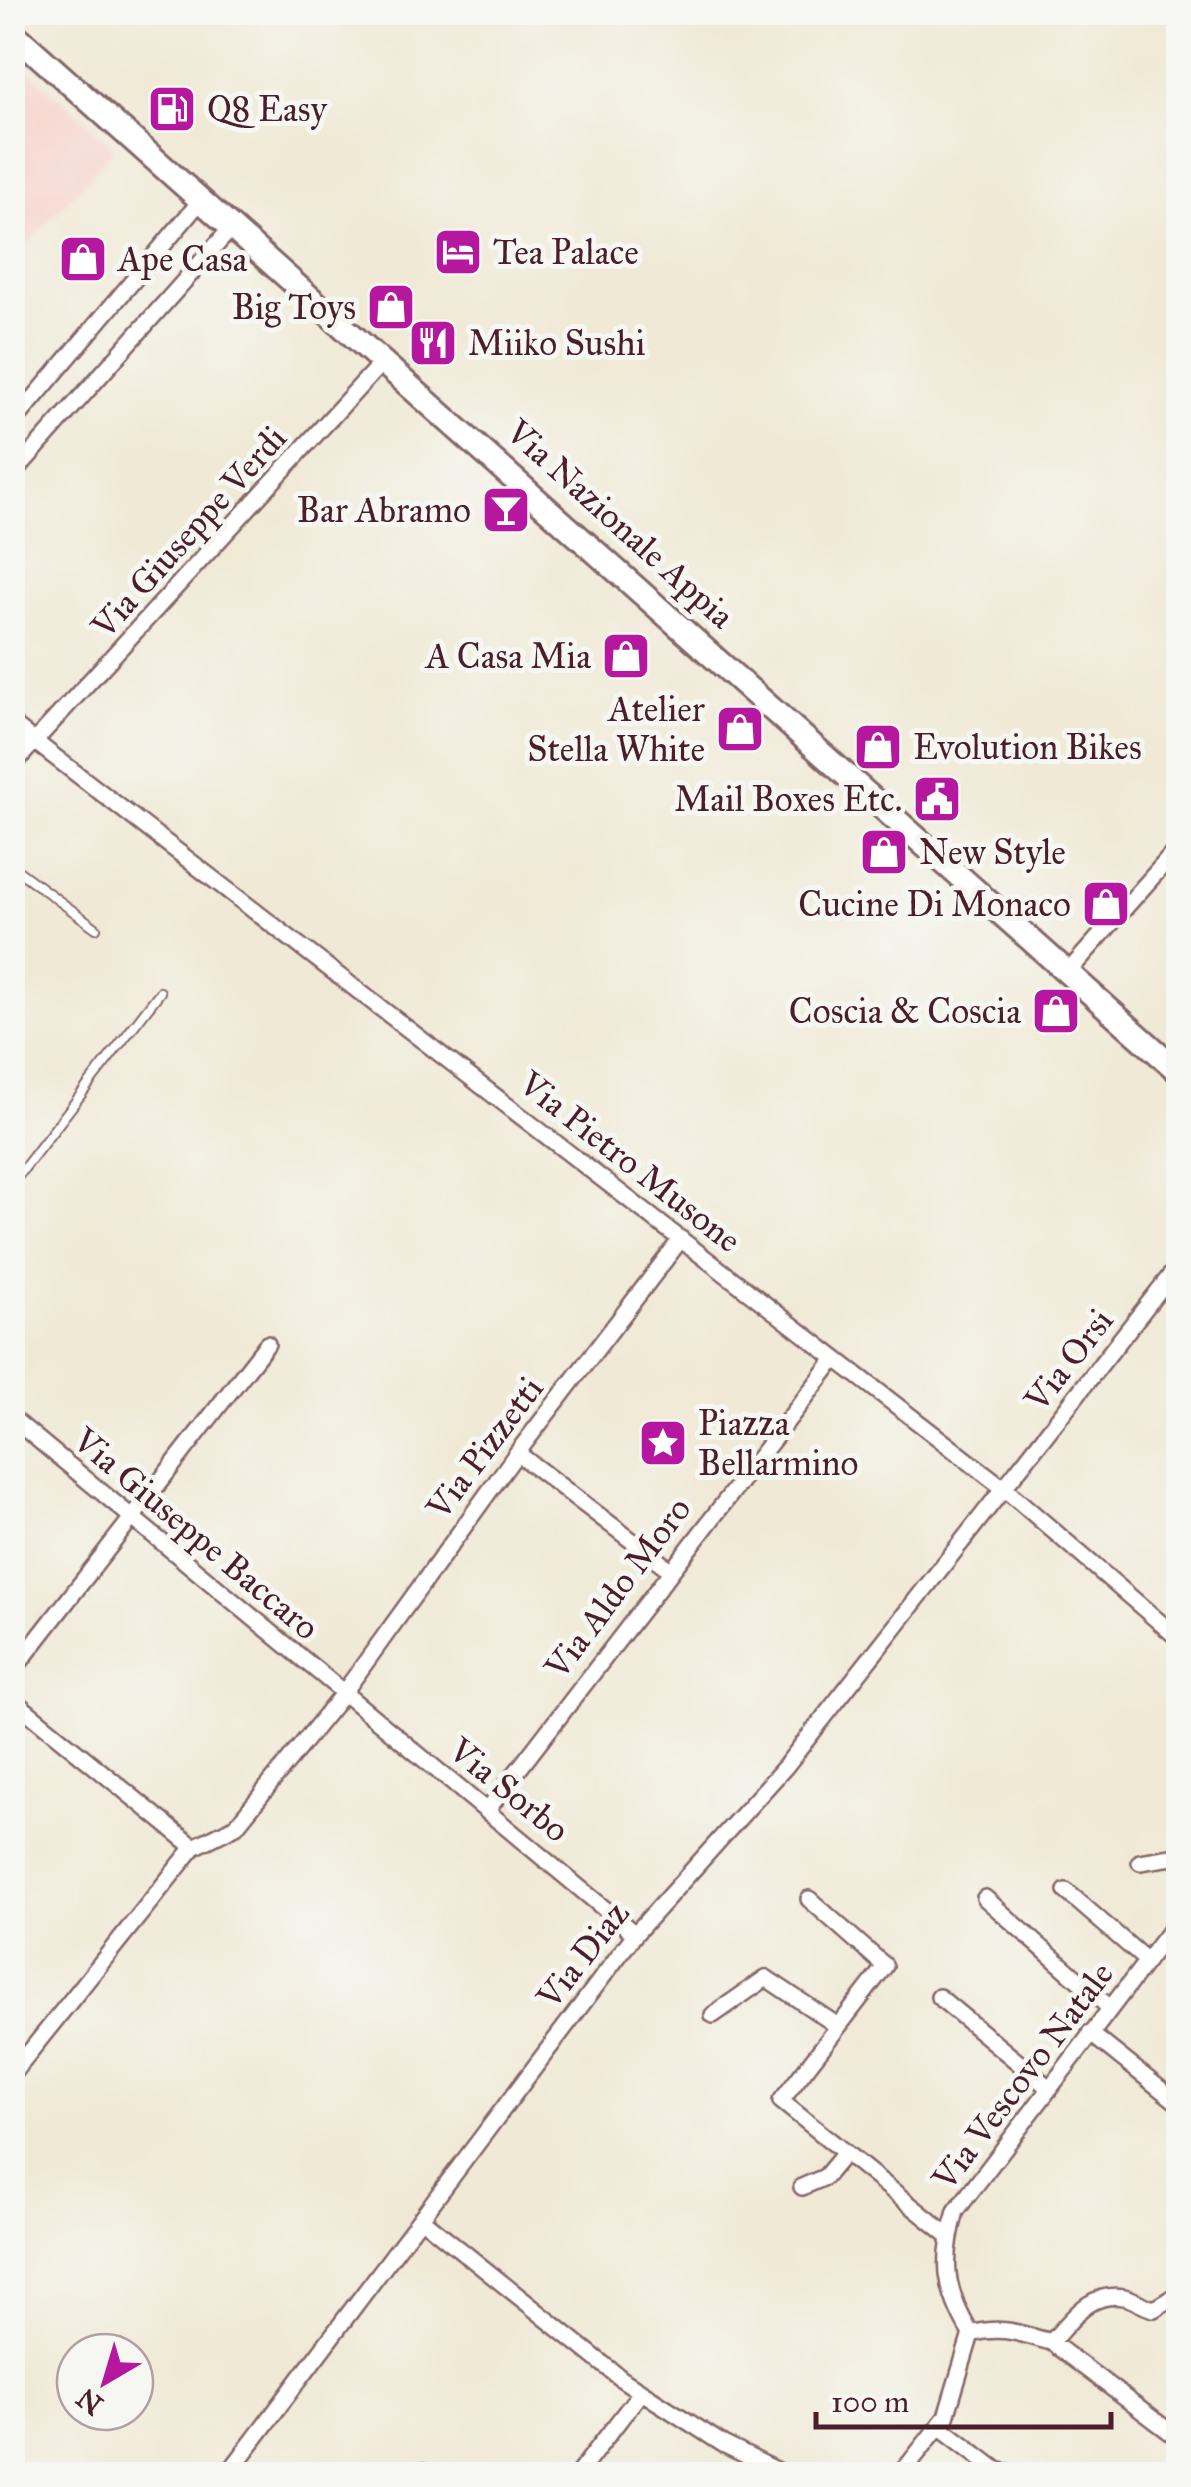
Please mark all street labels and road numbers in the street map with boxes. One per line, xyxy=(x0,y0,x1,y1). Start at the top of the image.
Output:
street label: Via Nazionale Appia xyxy=(497,410,743,638)
street label: Via Giuseppe Verdi xyxy=(82,417,296,648)
street label: Via Pietro Musone xyxy=(510,1061,749,1262)
street label: Via Orsi xyxy=(1015,1300,1123,1421)
street label: Via Pizzetti xyxy=(417,1368,553,1529)
street label: Via Giuseppe Baccaro xyxy=(64,1418,328,1649)
street label: Via Aldo Moro xyxy=(535,1489,700,1688)
street label: Via Sorbo xyxy=(439,1728,578,1851)
street label: Via Diaz xyxy=(527,1893,638,2018)
street label: Via Vescovo Natale xyxy=(923,1953,1123,2199)

